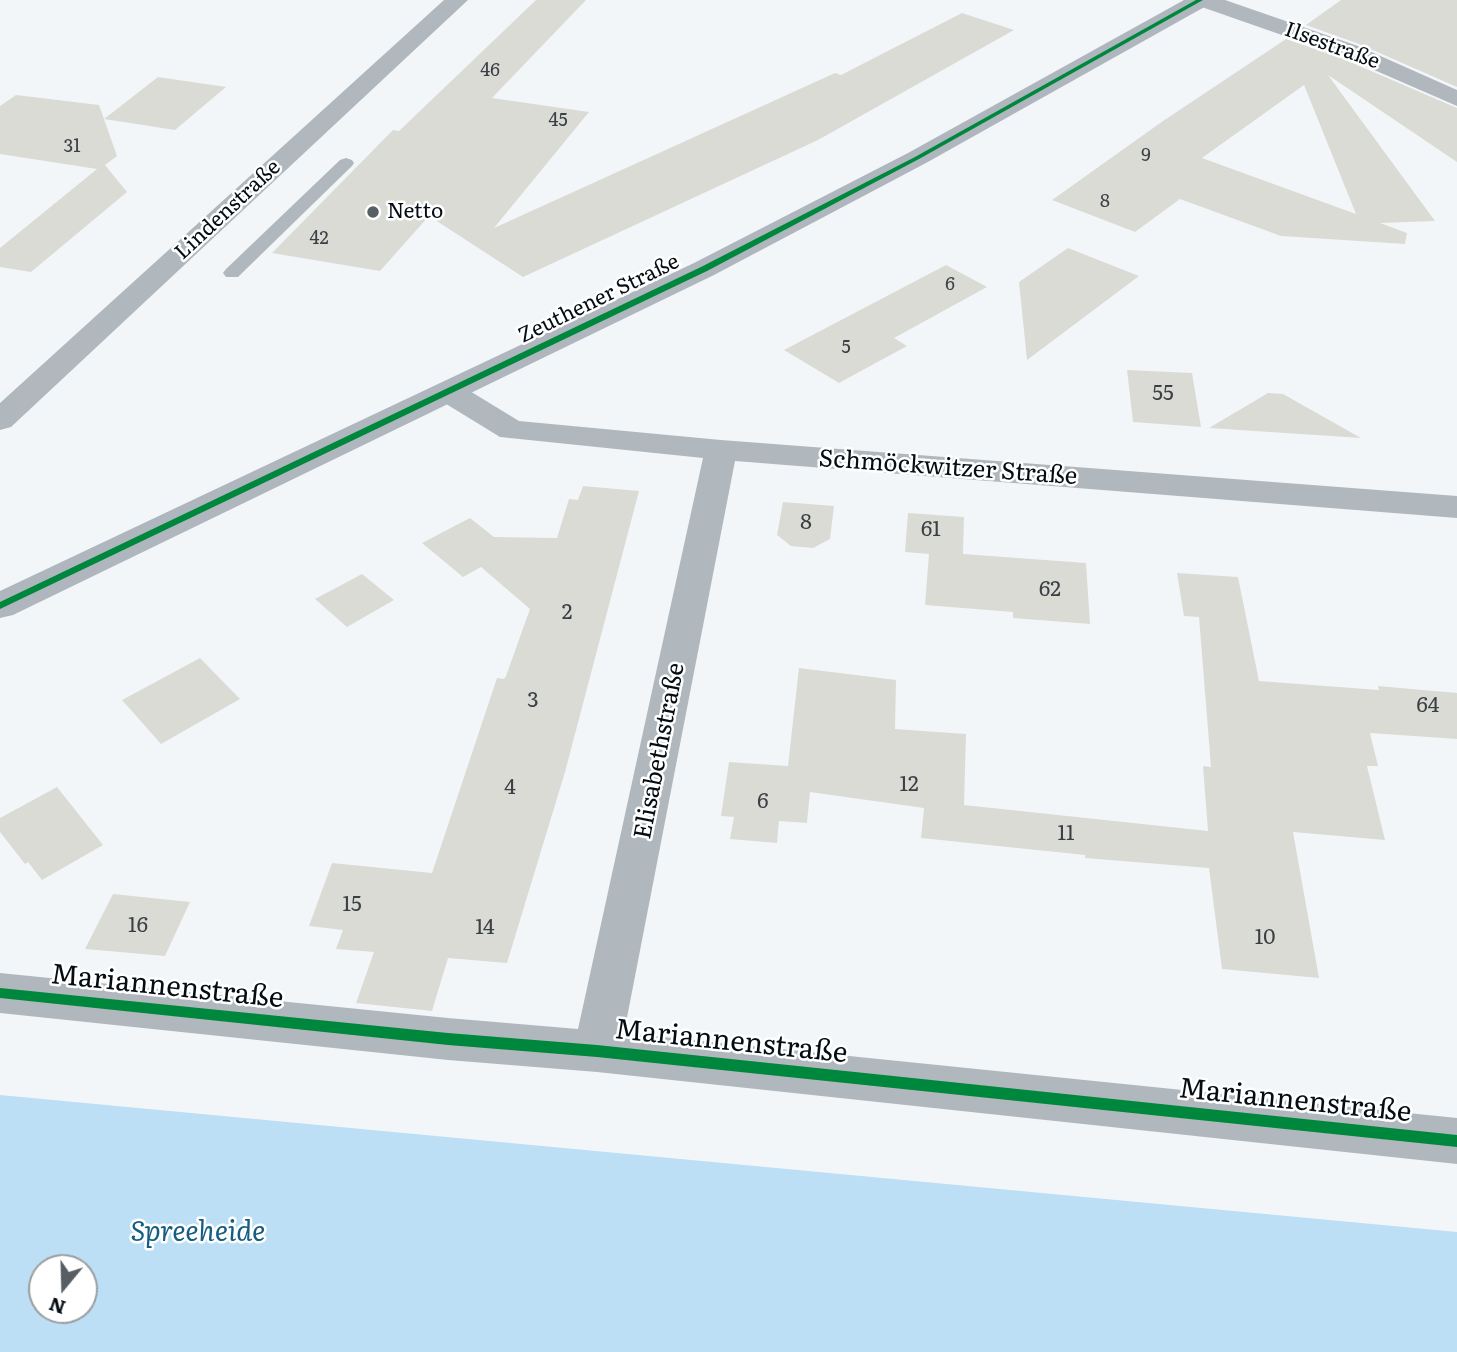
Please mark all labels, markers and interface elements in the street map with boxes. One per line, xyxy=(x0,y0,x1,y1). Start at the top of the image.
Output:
street label: Ilsestraße xyxy=(1281,17,1383,75)
house number: 46 xyxy=(480,60,500,82)
house number: 45 xyxy=(548,110,568,132)
house number: 31 xyxy=(63,136,81,158)
house number: 9 xyxy=(1141,145,1151,167)
street label: Lindenstraße xyxy=(170,155,286,265)
house number: 8 xyxy=(1100,191,1110,213)
place label: Netto xyxy=(387,199,443,225)
marker: Netto xyxy=(365,204,381,220)
house number: 42 xyxy=(309,228,329,250)
street label: Zeuthener Straße xyxy=(515,249,683,349)
house number: 6 xyxy=(945,274,955,296)
house number: 5 xyxy=(841,337,851,359)
house number: 55 xyxy=(1152,381,1174,407)
street label: Schmöckwitzer Straße xyxy=(818,445,1078,491)
house number: 8 xyxy=(800,510,812,536)
house number: 61 xyxy=(921,517,941,543)
house number: 62 xyxy=(1039,577,1061,603)
house number: 2 xyxy=(562,600,572,626)
street label: Elisabethstraße xyxy=(629,660,691,842)
house number: 3 xyxy=(527,688,539,714)
house number: 64 xyxy=(1417,693,1439,719)
house number: 12 xyxy=(899,772,919,798)
house number: 4 xyxy=(504,775,516,801)
house number: 6 xyxy=(757,789,769,815)
house number: 11 xyxy=(1057,821,1075,847)
house number: 15 xyxy=(342,892,362,918)
house number: 16 xyxy=(128,913,148,939)
house number: 14 xyxy=(475,915,495,941)
house number: 10 xyxy=(1255,925,1275,951)
street label: Mariannenstraße xyxy=(49,958,285,1016)
street label: Mariannenstraße xyxy=(613,1013,849,1071)
street label: Mariannenstraße xyxy=(1177,1072,1413,1130)
park label: Spreeheide xyxy=(131,1216,265,1250)
north arrow xyxy=(28,1254,98,1324)
text: N xyxy=(45,1291,69,1323)

